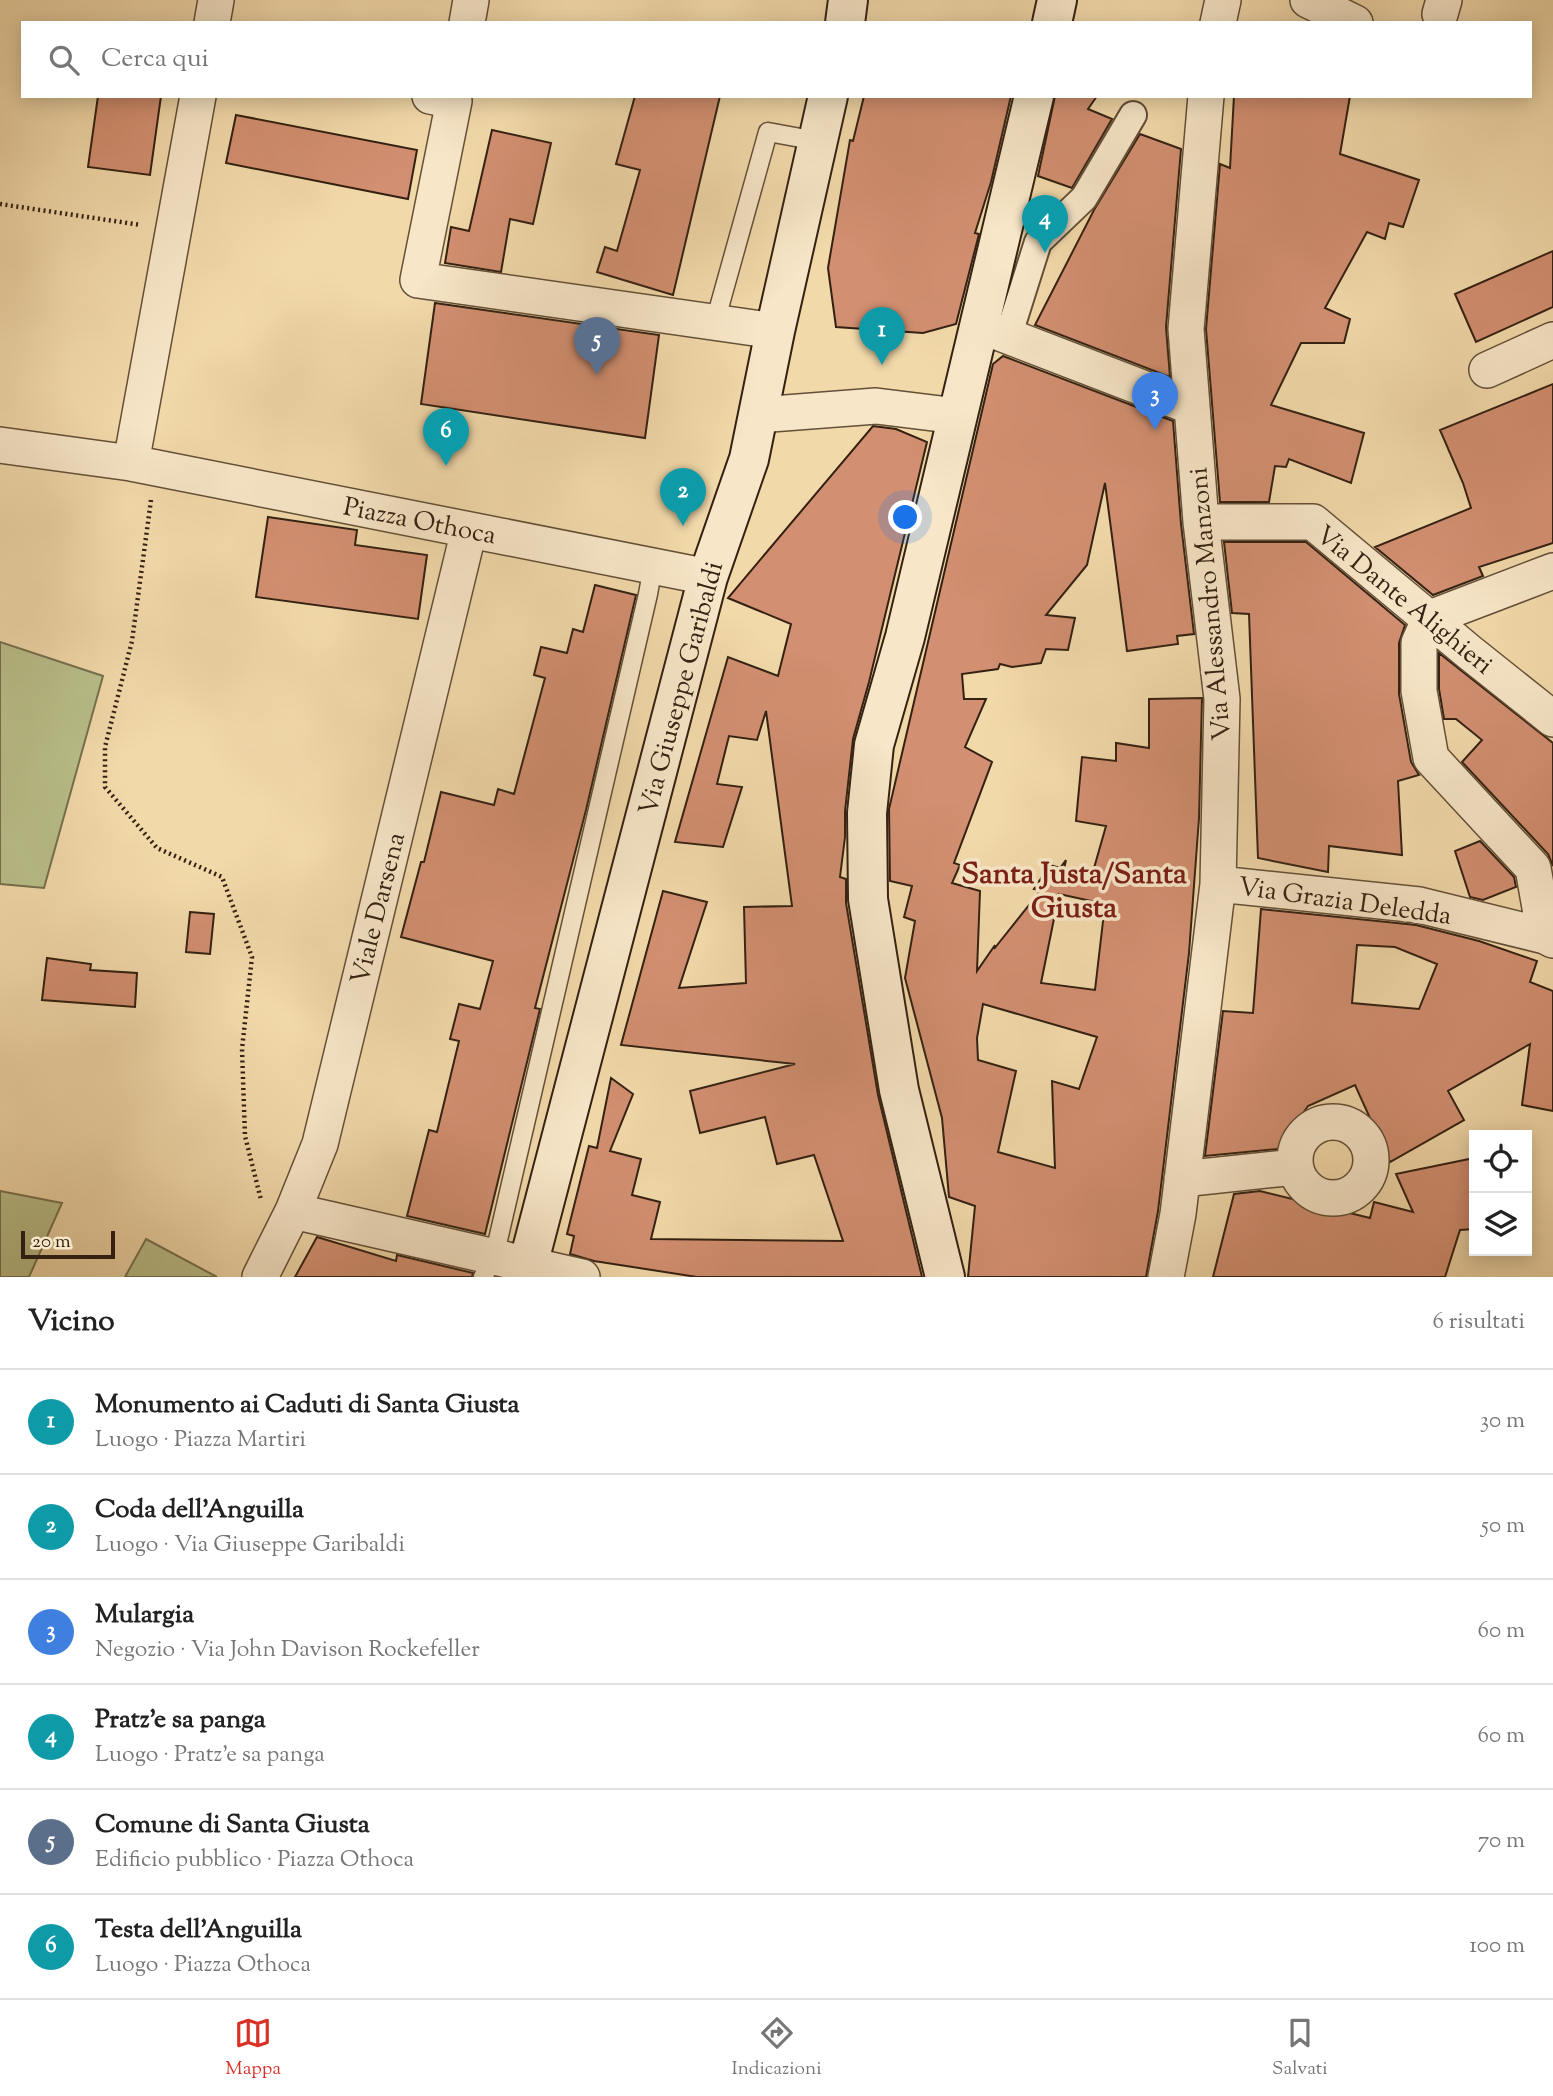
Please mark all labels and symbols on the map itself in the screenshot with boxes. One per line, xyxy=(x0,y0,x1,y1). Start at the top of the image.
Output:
pin: 4 xyxy=(1022,195,1068,253)
pin: 1 xyxy=(859,307,905,365)
pin: 5 xyxy=(574,317,620,375)
pin: 3 xyxy=(1132,372,1178,430)
pin: 6 xyxy=(423,408,469,466)
street label: Via Alessandro Manzoni xyxy=(1181,466,1242,742)
pin: 2 xyxy=(660,468,706,526)
street label: Piazza Othoca xyxy=(340,490,499,555)
your location xyxy=(888,500,922,534)
street label: Via Dante Alighieri xyxy=(1307,518,1500,684)
street label: Via Giuseppe Garibaldi xyxy=(631,558,734,820)
street label: Viale Darsena xyxy=(343,829,416,988)
district label: Santa Justa/Santa Giusta xyxy=(961,854,1187,931)
street label: Via Grazia Deledda xyxy=(1236,869,1454,936)
scale bar xyxy=(21,1228,116,1260)

